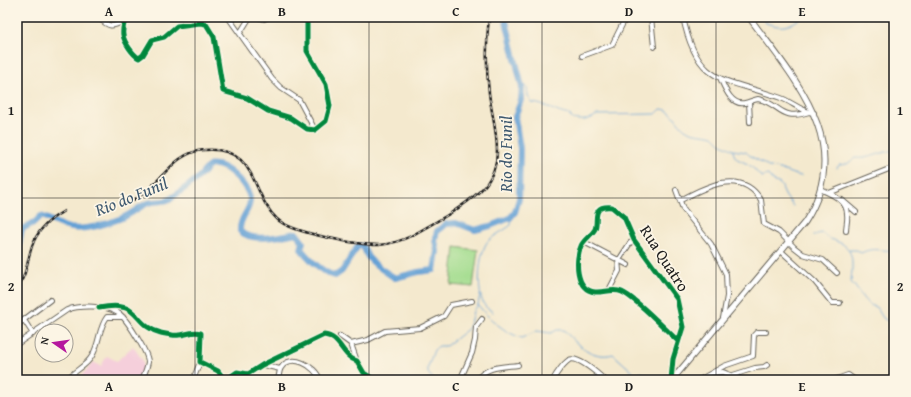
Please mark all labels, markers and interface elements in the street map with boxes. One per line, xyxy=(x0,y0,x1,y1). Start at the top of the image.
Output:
text: A xyxy=(105,2,114,21)
text: B xyxy=(278,2,286,21)
text: C xyxy=(452,2,460,21)
text: D xyxy=(625,2,633,21)
text: E xyxy=(799,2,806,21)
text: 1 xyxy=(8,101,14,120)
text: 1 xyxy=(897,101,903,120)
water label: Rio do Funil xyxy=(493,116,518,193)
water label: Rio do Funil xyxy=(90,170,171,222)
street label: Rua Quatro xyxy=(634,220,696,296)
text: 2 xyxy=(8,277,15,296)
text: 2 xyxy=(897,277,904,296)
north arrow xyxy=(34,323,74,363)
text: N xyxy=(36,335,53,346)
text: A xyxy=(105,377,114,396)
text: B xyxy=(278,377,286,396)
text: C xyxy=(452,377,460,396)
text: D xyxy=(625,377,633,396)
text: E xyxy=(799,377,806,396)

